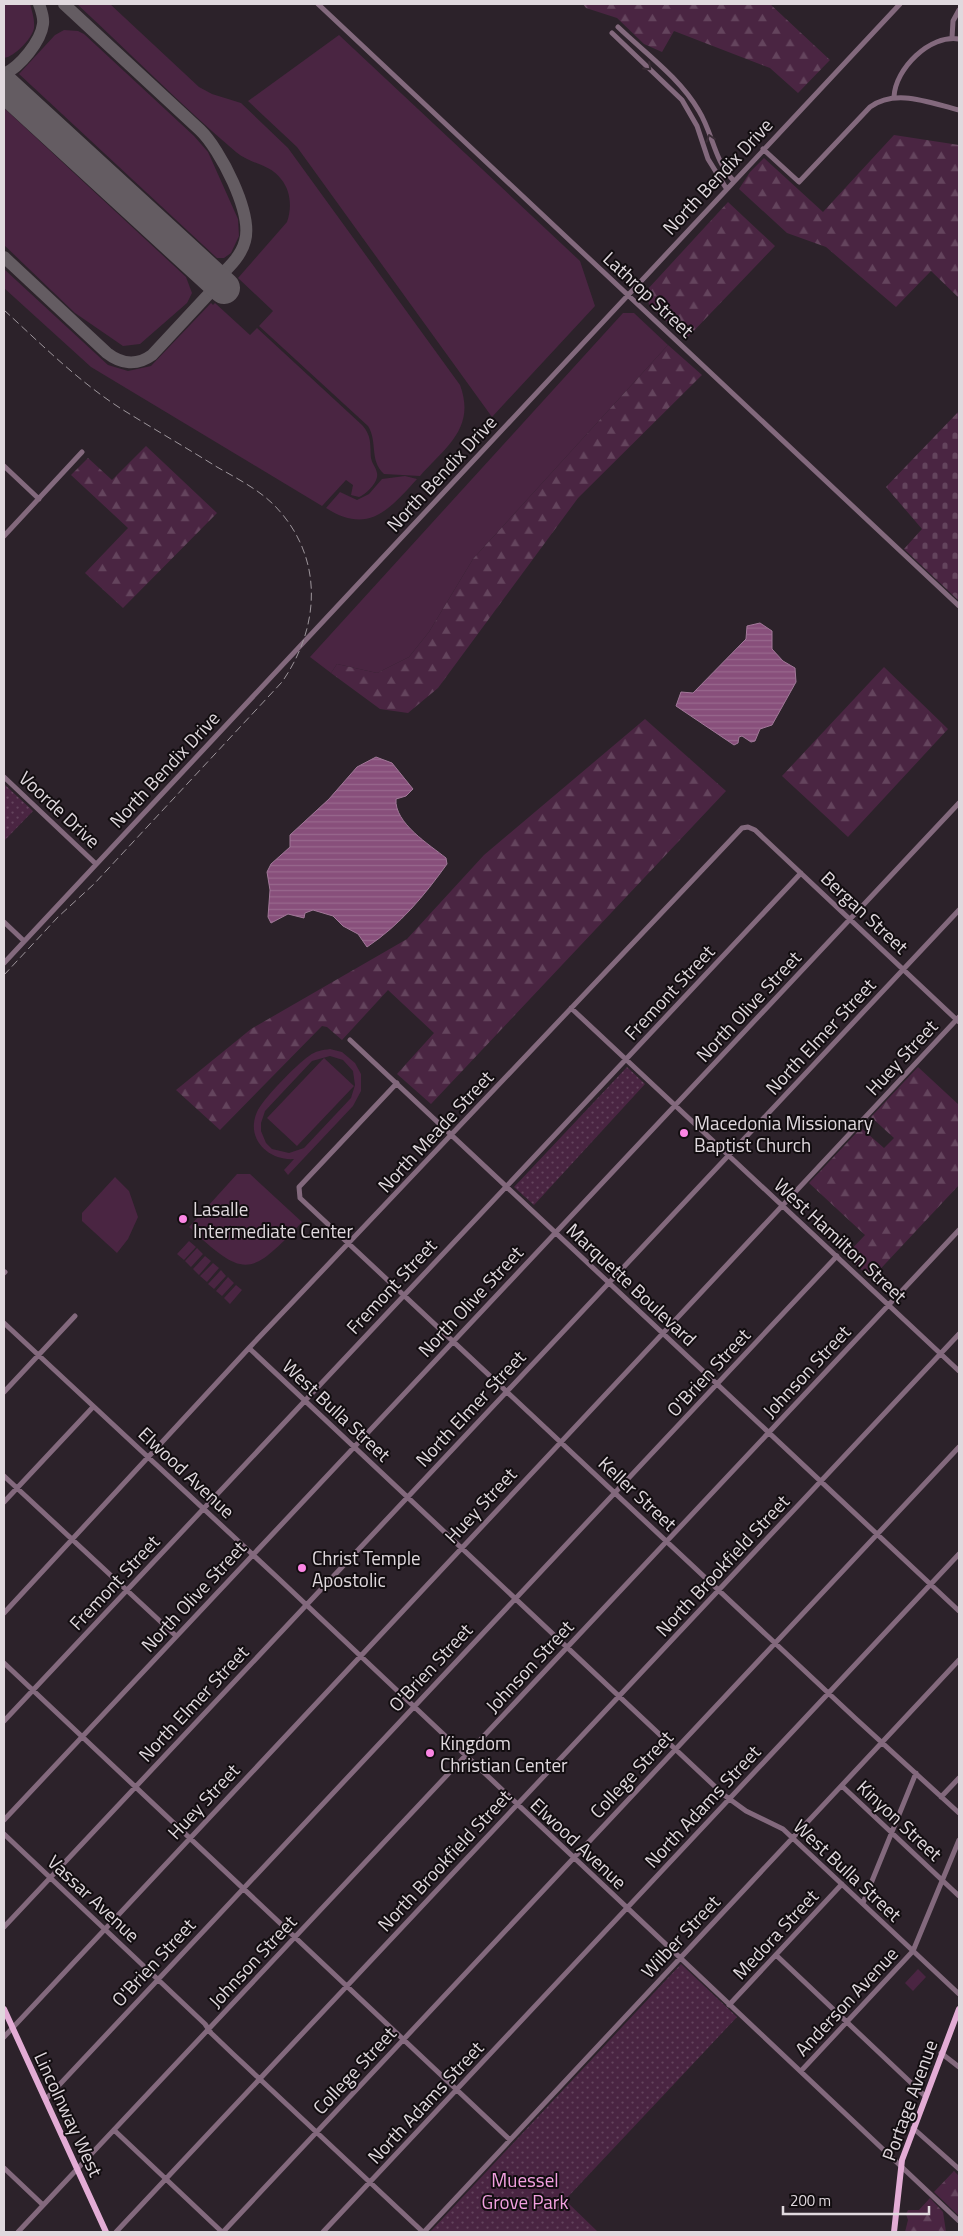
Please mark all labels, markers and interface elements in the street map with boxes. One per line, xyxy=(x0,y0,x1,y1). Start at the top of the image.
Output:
one-way arrow xyxy=(642,61,651,70)
street label: North Bendix Drive xyxy=(655,111,779,241)
one-way arrow xyxy=(706,134,716,142)
street label: Lathrop Street xyxy=(597,244,701,344)
street label: North Bendix Drive xyxy=(379,408,503,538)
street label: North Bendix Drive xyxy=(102,704,226,834)
street label: Voorde Drive xyxy=(13,764,107,854)
street label: Bergan Street xyxy=(815,864,915,960)
street label: Fremont Street xyxy=(617,937,721,1046)
street label: North Olive Street xyxy=(689,944,808,1068)
street label: North Elmer Street xyxy=(758,971,882,1101)
street label: Huey Street xyxy=(858,1012,944,1102)
street label: North Meade Street xyxy=(370,1063,500,1199)
place label: Macedonia Missionary Baptist Church xyxy=(694,1108,873,1159)
marker: Macedonia Missionary Baptist Church xyxy=(678,1127,690,1139)
street label: West Hamilton Street xyxy=(768,1171,914,1310)
place label: Lasalle Intermediate Center xyxy=(193,1194,353,1245)
marker: Lasalle Intermediate Center xyxy=(177,1213,189,1225)
street label: Marquette Boulevard xyxy=(560,1216,704,1352)
street label: Fremont Street xyxy=(339,1231,443,1340)
street label: North Olive Street xyxy=(411,1239,530,1363)
street label: Johnson Street xyxy=(755,1318,857,1424)
street label: O'Brien Street xyxy=(659,1321,757,1423)
street label: North Elmer Street xyxy=(408,1343,532,1473)
street label: West Bulla Street xyxy=(276,1352,398,1468)
street label: Elwood Avenue xyxy=(132,1419,242,1525)
street label: Keller Street xyxy=(592,1449,684,1537)
street label: Huey Street xyxy=(437,1460,523,1550)
street label: North Brookfield Street xyxy=(648,1487,796,1643)
street label: Fremont Street xyxy=(62,1527,166,1636)
street label: North Olive Street xyxy=(134,1534,253,1658)
place label: Christ Temple Apostolic xyxy=(312,1543,421,1594)
marker: Christ Temple Apostolic xyxy=(296,1562,308,1574)
street label: Johnson Street xyxy=(478,1613,580,1719)
street label: O'Brien Street xyxy=(381,1616,479,1718)
street label: North Elmer Street xyxy=(131,1638,255,1768)
street label: College Street xyxy=(583,1723,680,1825)
place label: Kingdom Christian Center xyxy=(440,1728,568,1779)
street label: North Adams Street xyxy=(637,1738,767,1874)
marker: Kingdom Christian Center xyxy=(424,1747,436,1759)
street label: Huey Street xyxy=(160,1756,246,1846)
street label: Kinyon Street xyxy=(851,1773,949,1867)
street label: North Brookfield Street xyxy=(370,1782,518,1938)
street label: Elwood Avenue xyxy=(524,1790,634,1896)
street label: West Bulla Street xyxy=(787,1812,909,1928)
street label: Vassar Avenue xyxy=(41,1847,147,1949)
street label: Medora Street xyxy=(725,1882,825,1986)
street label: Wilber Street xyxy=(634,1888,727,1984)
street label: Johnson Street xyxy=(201,1908,303,2014)
street label: O'Brien Street xyxy=(104,1911,202,2013)
street label: Anderson Avenue xyxy=(788,1940,904,2062)
street label: College Street xyxy=(306,2019,403,2121)
street label: North Adams Street xyxy=(360,2034,490,2170)
street label: Portage Avenue xyxy=(874,2035,944,2165)
street label: Lincolnway West xyxy=(27,2047,111,2182)
park label: Muessel Grove Park xyxy=(481,2165,569,2216)
scale bar xyxy=(783,2184,929,2216)
text: 200 m xyxy=(790,2189,831,2212)

